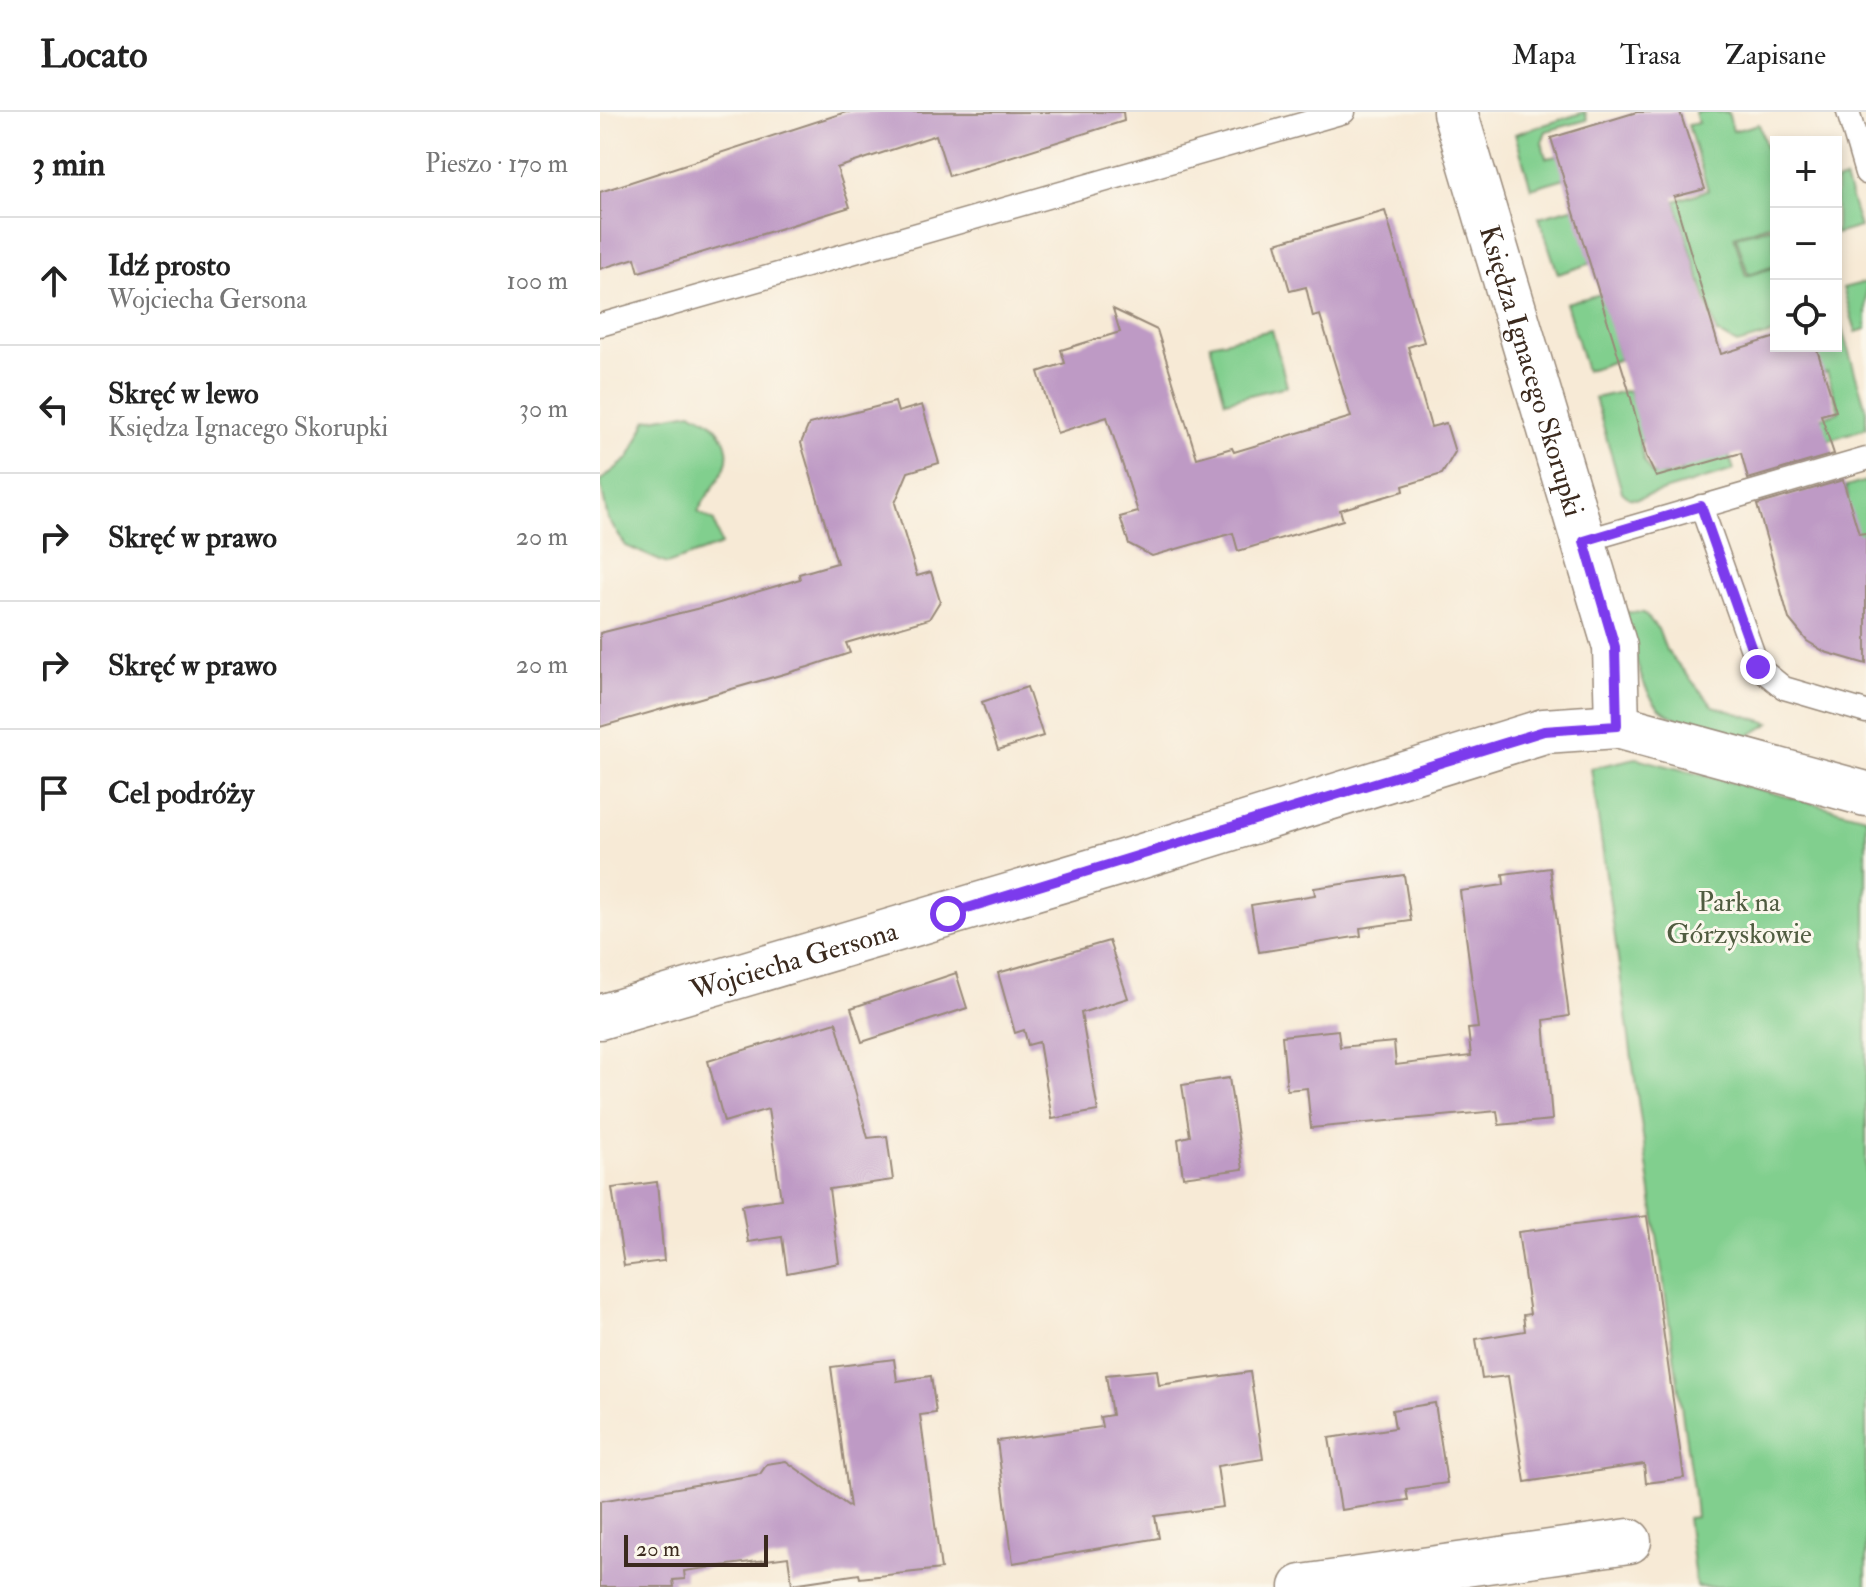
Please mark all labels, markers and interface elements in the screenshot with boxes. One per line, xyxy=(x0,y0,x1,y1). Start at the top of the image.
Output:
text: Locato xyxy=(40,31,147,79)
text: Mapa xyxy=(1512,38,1576,73)
text: Trasa xyxy=(1620,38,1681,73)
text: Zapisane xyxy=(1725,38,1826,73)
map controls xyxy=(1770,136,1842,352)
button: + xyxy=(1770,136,1842,208)
text: 3 min xyxy=(32,143,105,186)
text: Pieszo · 170 m xyxy=(425,148,568,180)
button: − xyxy=(1770,208,1842,280)
street label: Księdza Ignacego Skorupki xyxy=(1471,221,1591,521)
text: Idź prosto xyxy=(108,247,230,284)
icon: ahead xyxy=(32,259,76,303)
text: 100 m xyxy=(507,265,568,297)
button: locate xyxy=(1770,280,1842,352)
text: Wojciecha Gersona xyxy=(108,284,307,316)
text: Skręć w lewo xyxy=(108,375,259,412)
icon: left xyxy=(32,387,76,431)
text: 30 m xyxy=(519,393,568,425)
text: Księdza Ignacego Skorupki xyxy=(108,412,388,444)
icon: right xyxy=(32,515,76,559)
text: Skręć w prawo xyxy=(108,519,277,556)
text: 20 m xyxy=(516,521,568,553)
icon: right xyxy=(32,643,76,687)
text: Skręć w prawo xyxy=(108,647,277,684)
text: 20 m xyxy=(516,649,568,681)
route end xyxy=(1740,649,1776,685)
icon: arrive xyxy=(32,771,76,815)
text: Cel podróży xyxy=(108,775,254,812)
park label: Park na Górzyskowie xyxy=(1666,885,1812,952)
route start xyxy=(930,896,966,932)
street label: Wojciecha Gersona xyxy=(685,914,902,1009)
scale bar xyxy=(624,1531,768,1567)
text: 20 m xyxy=(636,1535,680,1563)

